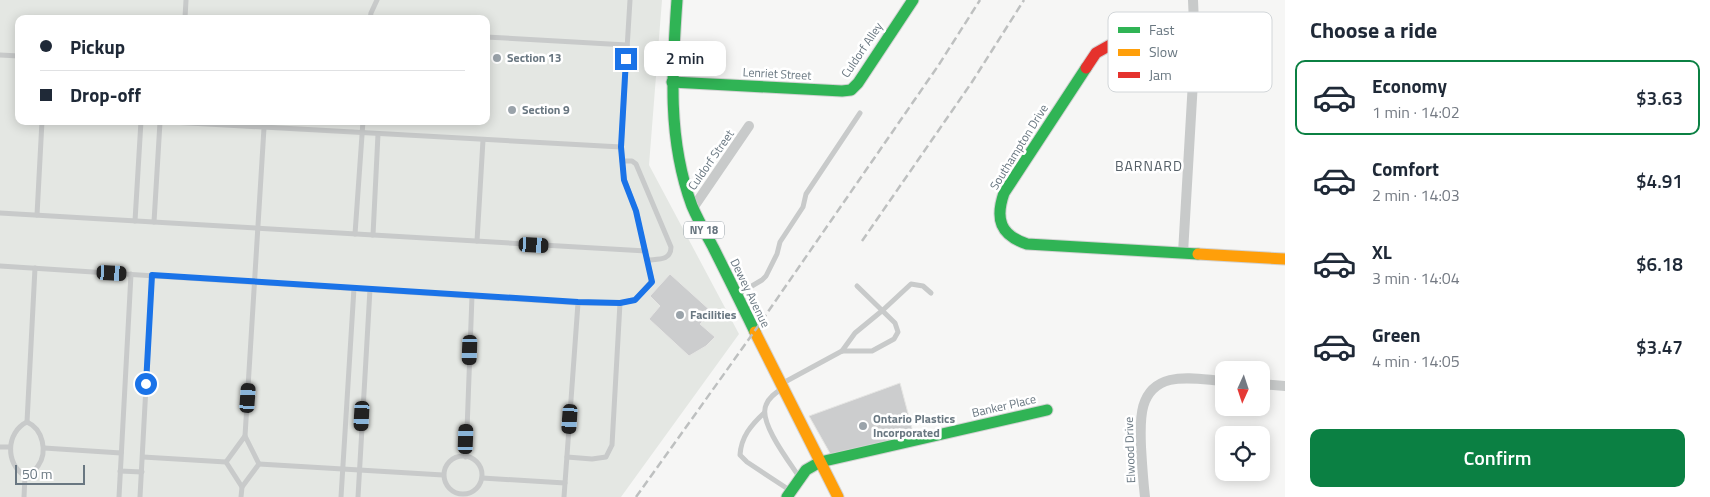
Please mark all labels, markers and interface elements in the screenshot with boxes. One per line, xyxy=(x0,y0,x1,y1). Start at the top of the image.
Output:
legend xyxy=(1108,12,1272,92)
text: Choose a ride xyxy=(1310,13,1437,47)
street label: Culdorf Alley xyxy=(836,18,887,81)
text: Fast xyxy=(1149,19,1174,40)
text: Pickup xyxy=(70,32,125,61)
text: Slow xyxy=(1149,41,1178,62)
callout: 2 min xyxy=(644,42,726,76)
text: 2 min xyxy=(666,46,704,70)
place label: Section 13 xyxy=(507,48,562,67)
route end xyxy=(615,48,637,70)
marker: Section 13 xyxy=(491,52,503,64)
street label: Lenriet Street xyxy=(742,62,813,85)
text: Jam xyxy=(1149,64,1172,85)
text: Economy xyxy=(1372,71,1447,100)
icon: car xyxy=(1312,75,1357,120)
text: Drop-off xyxy=(70,80,141,109)
text: $3.63 xyxy=(1636,83,1683,112)
place label: Section 9 xyxy=(522,100,570,119)
street label: Southampton Drive xyxy=(985,100,1053,193)
text: 1 min · 14:02 xyxy=(1372,100,1460,124)
marker: Section 9 xyxy=(506,104,518,116)
street label: Culdorf Street xyxy=(683,125,739,194)
text: Comfort xyxy=(1372,154,1439,183)
district label: BARNARD xyxy=(1115,155,1183,176)
icon: car xyxy=(1312,158,1357,203)
text: $4.91 xyxy=(1636,166,1683,195)
text: 2 min · 14:03 xyxy=(1372,183,1460,207)
road number: NY 18 xyxy=(684,222,724,238)
car xyxy=(518,237,549,253)
text: XL xyxy=(1372,237,1392,266)
icon: car xyxy=(1312,241,1357,286)
text: $6.18 xyxy=(1636,249,1683,278)
street label: Dewey Avenue xyxy=(726,255,775,331)
car xyxy=(96,265,127,281)
text: 3 min · 14:04 xyxy=(1372,266,1460,290)
place label: Facilities xyxy=(690,305,737,324)
marker: Facilities xyxy=(674,309,686,321)
text: Green xyxy=(1372,320,1421,349)
icon: car xyxy=(1312,324,1357,369)
text: $3.47 xyxy=(1636,332,1683,361)
car xyxy=(461,335,478,365)
text: 4 min · 14:05 xyxy=(1372,349,1460,373)
north arrow xyxy=(1215,361,1270,416)
map controls xyxy=(1215,361,1270,481)
route start xyxy=(135,373,157,395)
car xyxy=(239,383,256,413)
street label: Banker Place xyxy=(970,389,1038,422)
car xyxy=(353,401,370,431)
car xyxy=(561,404,578,434)
place label: Ontario Plastics Incorporated xyxy=(873,409,955,442)
street label: Elwood Drive xyxy=(1119,417,1140,484)
marker: Ontario Plastics Incorporated xyxy=(857,420,869,432)
car xyxy=(457,424,474,454)
button: locate xyxy=(1215,426,1270,481)
button: Confirm xyxy=(1310,429,1685,487)
scale bar xyxy=(15,462,85,485)
text: 50 m xyxy=(22,463,52,484)

